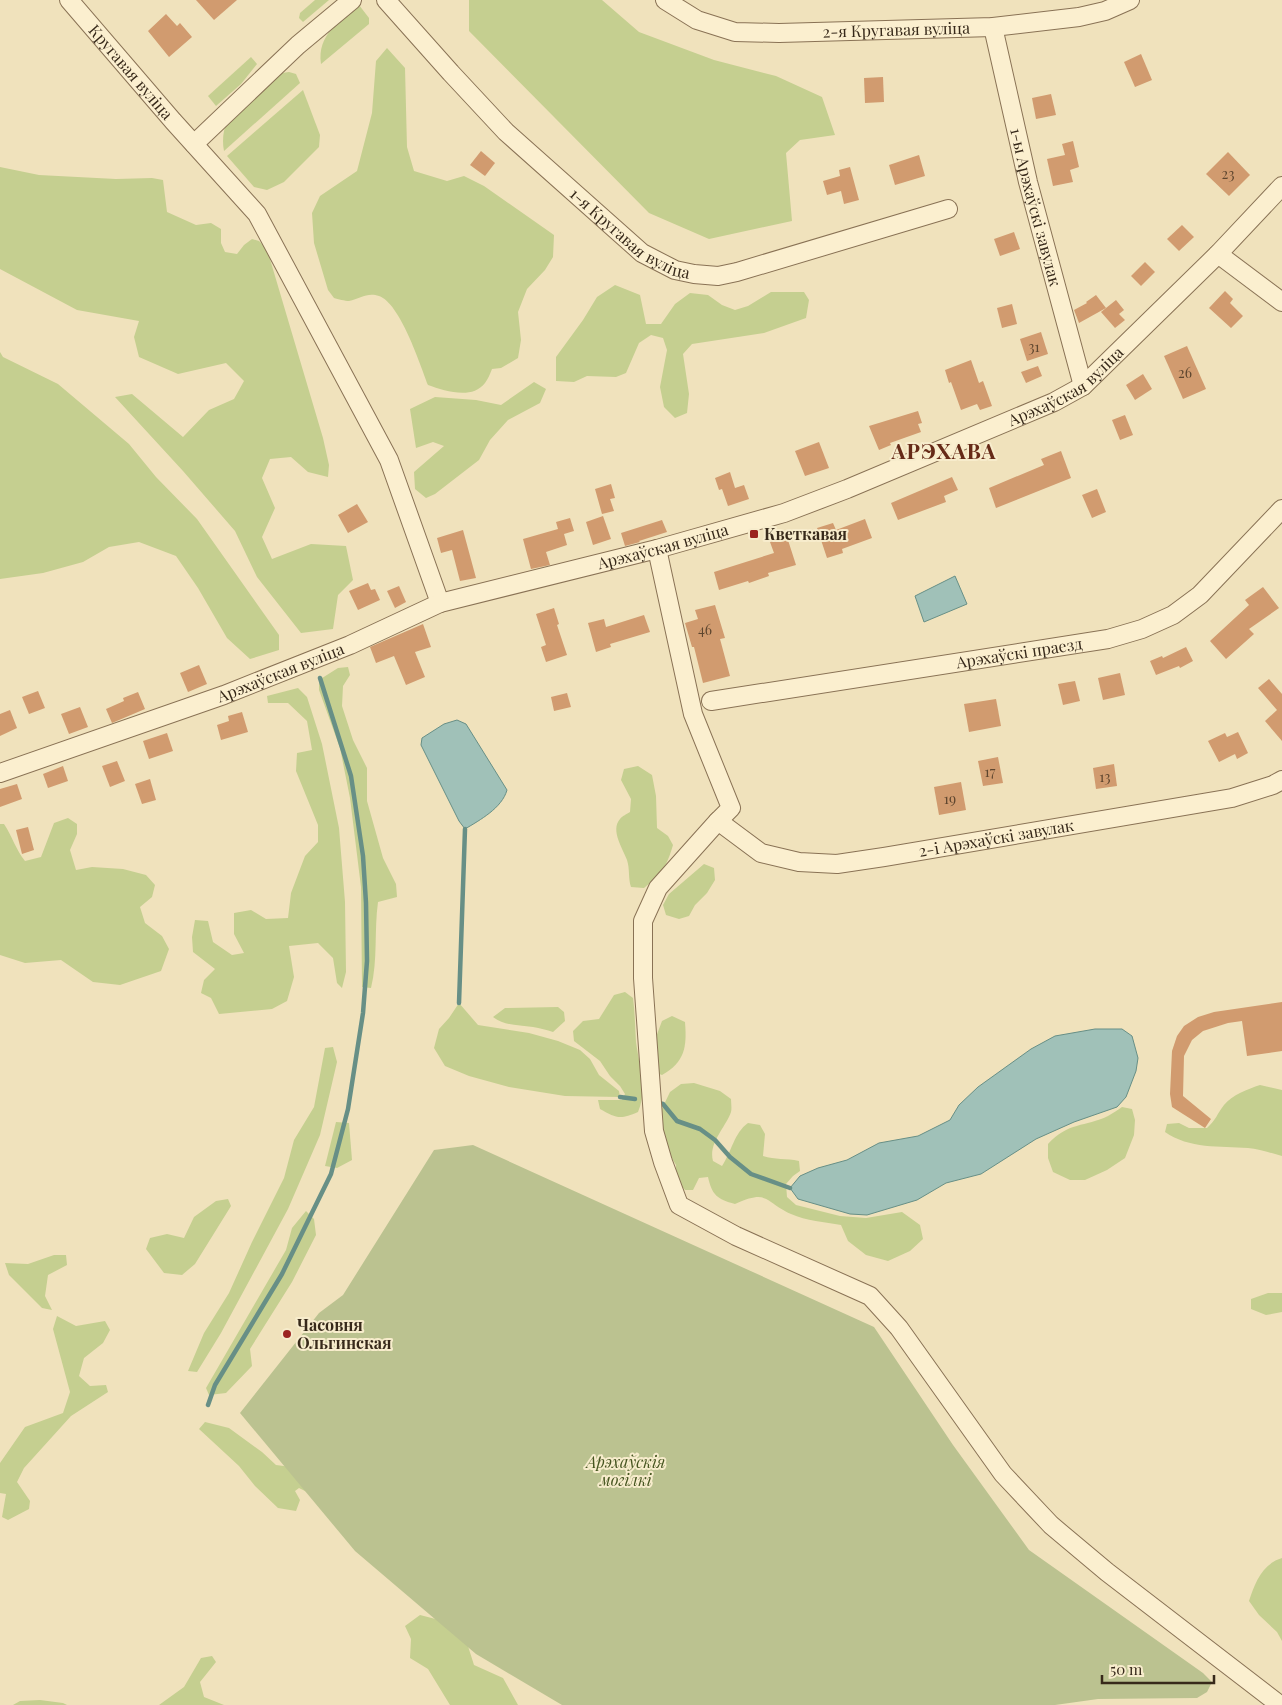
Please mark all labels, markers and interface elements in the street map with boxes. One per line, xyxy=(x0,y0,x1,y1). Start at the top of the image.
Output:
street label: 2-я Кругавая вуліца xyxy=(822,17,970,42)
street label: Кругавая вуліца xyxy=(85,20,178,124)
street label: 1-ы Арэхаўскі завулак xyxy=(1006,126,1067,288)
house number: 23 xyxy=(1221,164,1235,183)
street label: 1-я Кругавая вуліца xyxy=(566,183,692,283)
house number: 31 xyxy=(1028,337,1040,356)
street label: Арэхаўская вуліца xyxy=(1004,341,1128,431)
house number: 26 xyxy=(1178,363,1192,382)
district label: АРЭХАВА xyxy=(891,436,996,464)
street label: Арэхаўская вуліца xyxy=(594,518,731,574)
place label: Кветкавая xyxy=(764,523,847,544)
marker: Кветкавая xyxy=(748,528,760,540)
house number: 46 xyxy=(698,620,712,639)
street label: Арэхаўскі праезд xyxy=(954,632,1084,673)
street label: Арэхаўская вуліца xyxy=(213,638,347,707)
house number: 17 xyxy=(985,762,996,781)
house number: 13 xyxy=(1099,767,1111,786)
house number: 19 xyxy=(944,789,956,808)
street label: 2-і Арэхаўскі завулак xyxy=(917,814,1075,861)
place label: Часовня Ольгинская xyxy=(297,1314,391,1353)
marker: Часовня Ольгинская xyxy=(281,1328,293,1340)
park label: Арэхаўскія могілкі xyxy=(585,1451,665,1490)
scale bar xyxy=(1102,1652,1214,1684)
text: 50 m xyxy=(1110,1659,1143,1679)

